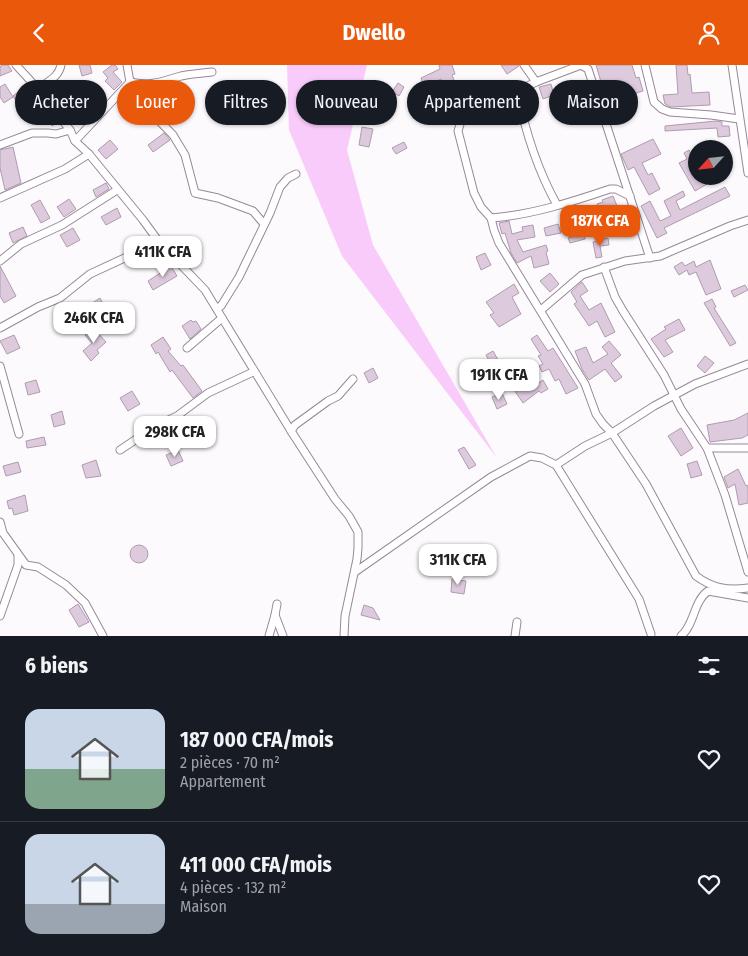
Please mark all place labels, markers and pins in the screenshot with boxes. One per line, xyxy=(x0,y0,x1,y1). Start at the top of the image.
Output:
pin: 187K CFA xyxy=(548,205,652,247)
pin: 411K CFA xyxy=(111,235,215,278)
pin: 246K CFA xyxy=(42,301,146,344)
pin: 191K CFA xyxy=(447,359,551,401)
pin: 298K CFA xyxy=(123,415,227,458)
pin: 311K CFA xyxy=(406,543,510,586)

